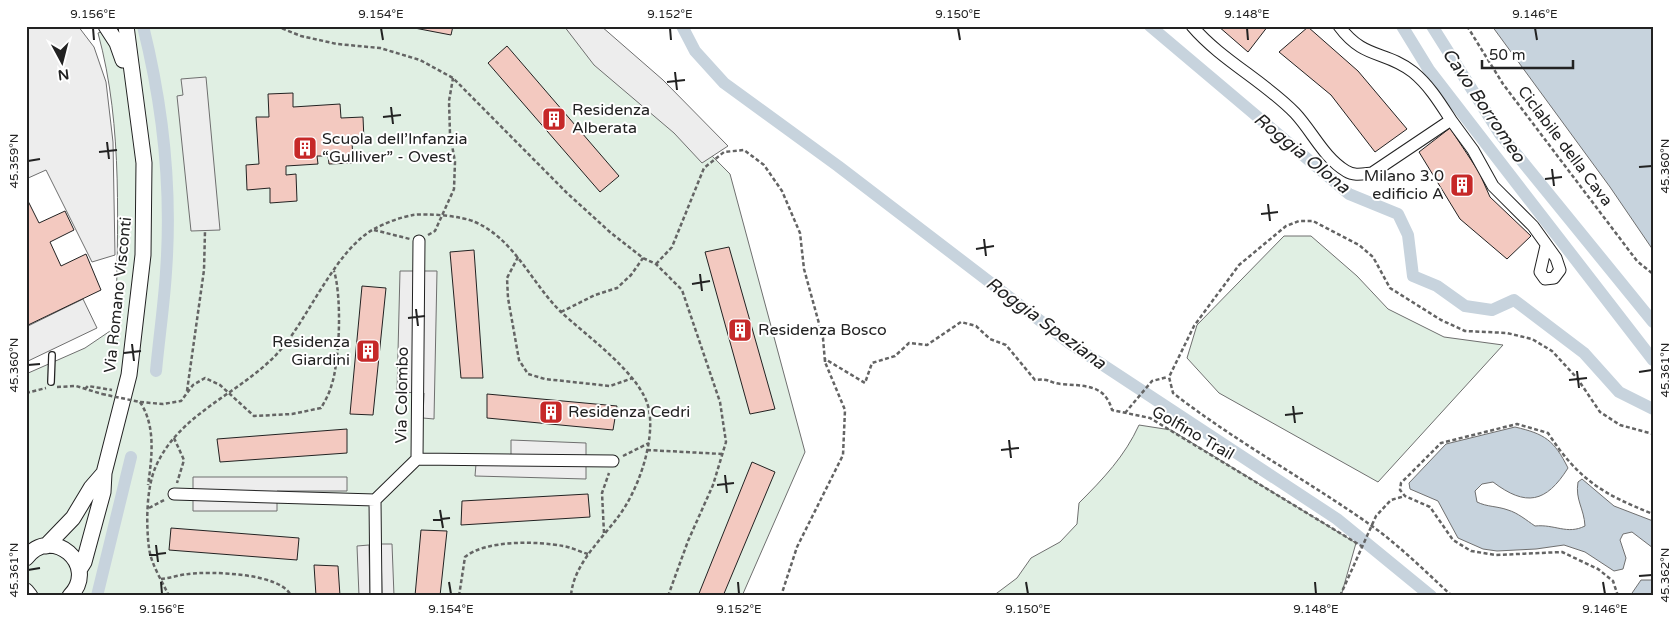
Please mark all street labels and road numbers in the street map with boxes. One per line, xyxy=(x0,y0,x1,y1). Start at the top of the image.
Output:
street label: Ciclabile della Cava xyxy=(1513,82,1617,210)
street label: Via Romano Visconti xyxy=(100,216,136,374)
street label: Via Colombo xyxy=(391,346,413,444)
street label: Golfino Trail xyxy=(1148,401,1238,465)

